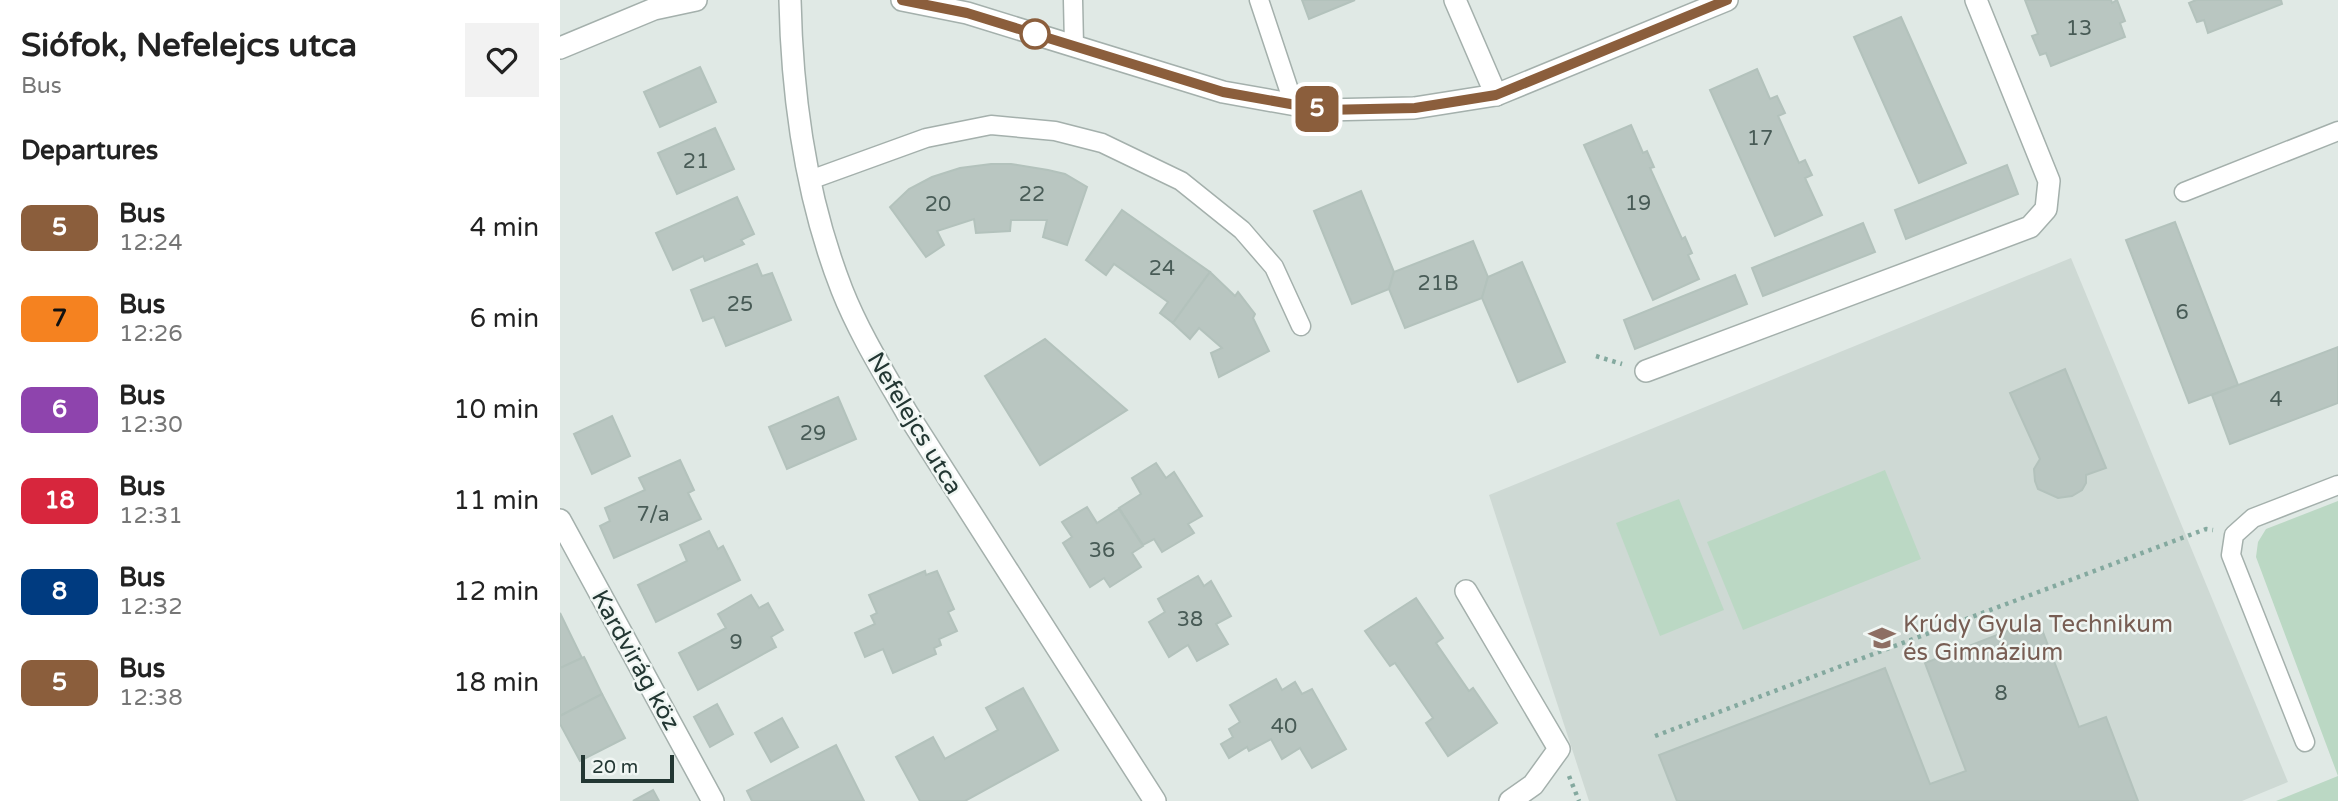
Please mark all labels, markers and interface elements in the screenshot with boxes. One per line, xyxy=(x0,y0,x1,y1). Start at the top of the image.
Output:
house number: 13 xyxy=(2066,16,2092,41)
unlabelled marker xyxy=(1020,19,1050,49)
button: heart xyxy=(465,23,539,97)
text: Siófok, Nefelejcs utca xyxy=(21,26,357,65)
text: Bus xyxy=(21,72,62,100)
line badge: 5 xyxy=(1294,86,1340,132)
text: 5 xyxy=(1309,94,1325,123)
house number: 17 xyxy=(1747,126,1773,151)
text: Departures xyxy=(21,135,158,166)
house number: 21 xyxy=(683,149,709,174)
house number: 22 xyxy=(1019,182,1045,207)
house number: 19 xyxy=(1625,191,1651,216)
house number: 20 xyxy=(925,192,951,217)
text: Bus xyxy=(119,198,165,229)
text: 4 min xyxy=(470,212,539,243)
text: 5 xyxy=(52,213,67,242)
text: 12:24 xyxy=(119,229,183,257)
house number: 24 xyxy=(1149,256,1175,281)
house number: 21B xyxy=(1418,271,1458,296)
text: Bus xyxy=(119,289,165,320)
house number: 25 xyxy=(727,292,753,317)
house number: 6 xyxy=(2175,300,2189,325)
text: 6 min xyxy=(470,303,539,334)
text: 7 xyxy=(52,304,67,333)
text: 12:26 xyxy=(119,320,183,348)
street label: Nefelejcs utca xyxy=(861,347,968,500)
text: Bus xyxy=(119,380,165,411)
house number: 4 xyxy=(2269,387,2283,412)
text: 10 min xyxy=(453,394,539,425)
text: 6 xyxy=(52,395,67,424)
text: 12:30 xyxy=(119,411,183,439)
house number: 29 xyxy=(800,421,826,446)
text: Bus xyxy=(119,471,165,502)
text: 11 min xyxy=(453,485,539,516)
text: 18 xyxy=(44,486,75,515)
text: 12:31 xyxy=(119,502,183,530)
house number: 7/a xyxy=(636,502,670,527)
house number: 36 xyxy=(1089,538,1115,563)
text: Bus xyxy=(119,562,165,593)
text: 12 min xyxy=(453,576,539,607)
text: 8 xyxy=(52,577,67,606)
street label: Kardvirág köz xyxy=(585,585,686,735)
text: 12:32 xyxy=(119,593,183,621)
house number: 38 xyxy=(1177,607,1203,632)
place label: Krúdy Gyula Technikum és Gimnázium xyxy=(1903,610,2173,667)
school or university icon: Krúdy Gyula Technikum és Gimnázium xyxy=(1867,623,1897,653)
house number: 9 xyxy=(729,630,743,655)
text: Bus xyxy=(119,653,165,684)
text: 18 min xyxy=(453,667,539,698)
text: 5 xyxy=(52,668,67,697)
house number: 8 xyxy=(1994,681,2008,706)
text: 12:38 xyxy=(119,684,183,712)
house number: 40 xyxy=(1271,714,1297,739)
scale bar xyxy=(581,752,674,784)
text: 20 m xyxy=(592,756,638,778)

